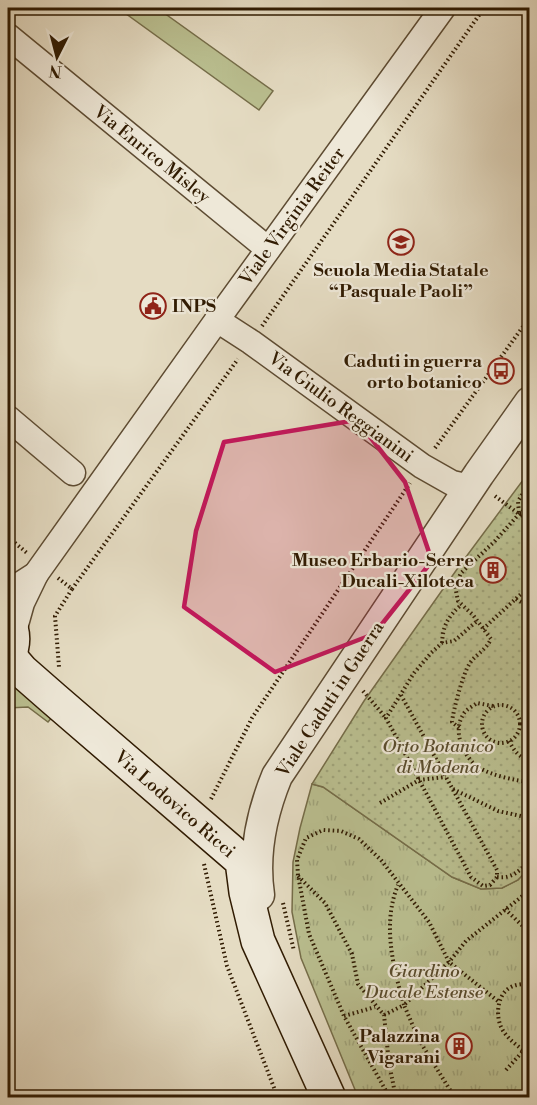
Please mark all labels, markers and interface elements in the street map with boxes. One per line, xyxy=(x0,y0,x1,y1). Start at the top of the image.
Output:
north arrow xyxy=(27,27,87,87)
text: N xyxy=(48,60,63,82)
street label: Via Enrico Misley xyxy=(88,100,215,209)
street label: Viale Virginia Reiter xyxy=(234,142,350,291)
school or university icon: Scuola Media Statale “Pasquale Paoli” xyxy=(386,227,416,257)
place label: Scuola Media Statale “Pasquale Paoli” xyxy=(313,259,489,303)
public building icon: INPS xyxy=(138,291,168,321)
place label: INPS xyxy=(172,295,216,318)
street label: Via Giulio Reggianini xyxy=(263,346,418,468)
place label: Caduti in guerra orto botanico xyxy=(343,350,482,394)
bus stop icon: Caduti in guerra orto botanico xyxy=(486,356,516,386)
place label: Museo Erbario-Serre Ducali-Xiloteca xyxy=(292,549,474,593)
building icon: Museo Erbario-Serre Ducali-Xiloteca xyxy=(478,555,508,585)
street label: Viale Caduti in Guerra xyxy=(271,616,390,782)
park label: Orto Botanico di Modena xyxy=(382,735,494,779)
street label: Via Lodovico Ricci xyxy=(109,745,240,863)
park label: Giardino Ducale Estense xyxy=(364,960,484,1004)
place label: Palazzina Vigarani xyxy=(359,1025,440,1069)
building icon: Palazzina Vigarani xyxy=(444,1031,474,1061)

